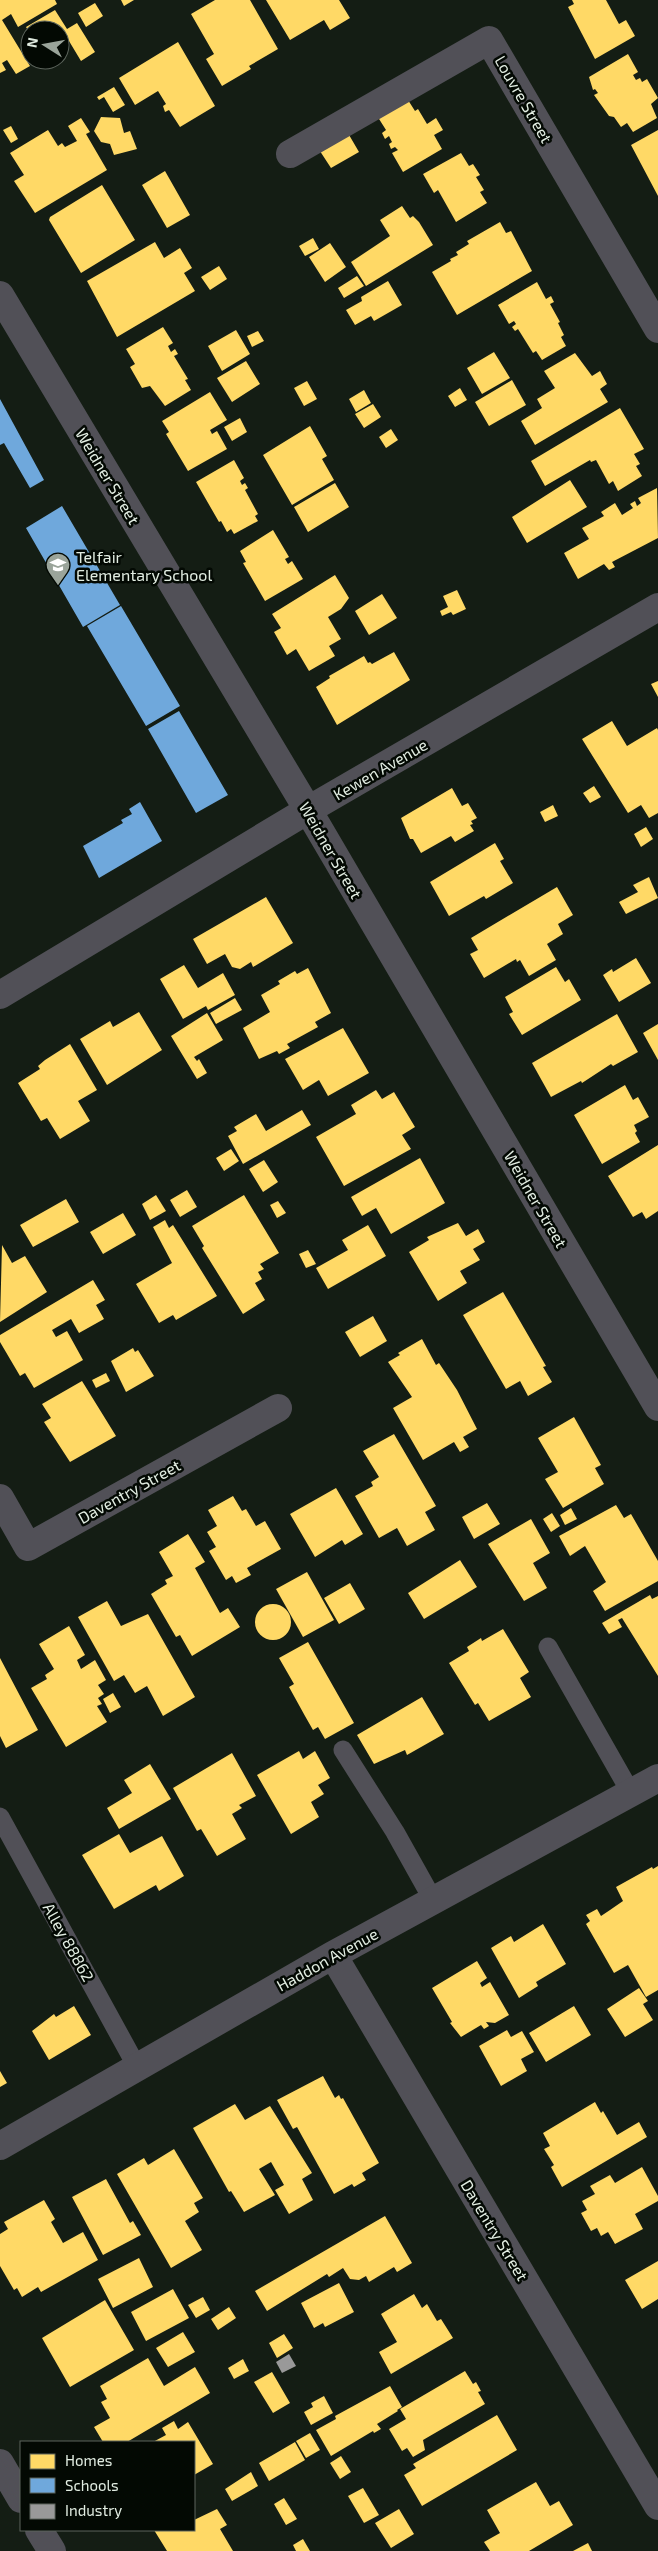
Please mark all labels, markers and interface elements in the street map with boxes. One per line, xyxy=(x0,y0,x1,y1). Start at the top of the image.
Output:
north arrow xyxy=(20,20,70,70)
text: N xyxy=(22,36,41,49)
street label: Louvre Street xyxy=(491,52,557,146)
street label: Weidner Street xyxy=(72,425,144,527)
place label: Telfair Elementary School xyxy=(76,547,212,584)
school or university icon: Telfair Elementary School xyxy=(45,552,71,586)
street label: Kewen Avenue xyxy=(329,734,431,804)
street label: Weidner Street xyxy=(296,798,366,902)
street label: Weidner Street xyxy=(501,1147,571,1251)
street label: Daventry Street xyxy=(74,1455,184,1527)
street label: Alley 88862 xyxy=(40,1899,98,1985)
street label: Haddon Avenue xyxy=(273,1923,381,1995)
street label: Daventry Street xyxy=(457,2176,533,2284)
legend xyxy=(20,2441,195,2531)
text: Homes xyxy=(65,2451,112,2469)
text: Schools xyxy=(65,2476,119,2494)
text: Industry xyxy=(65,2501,122,2519)

